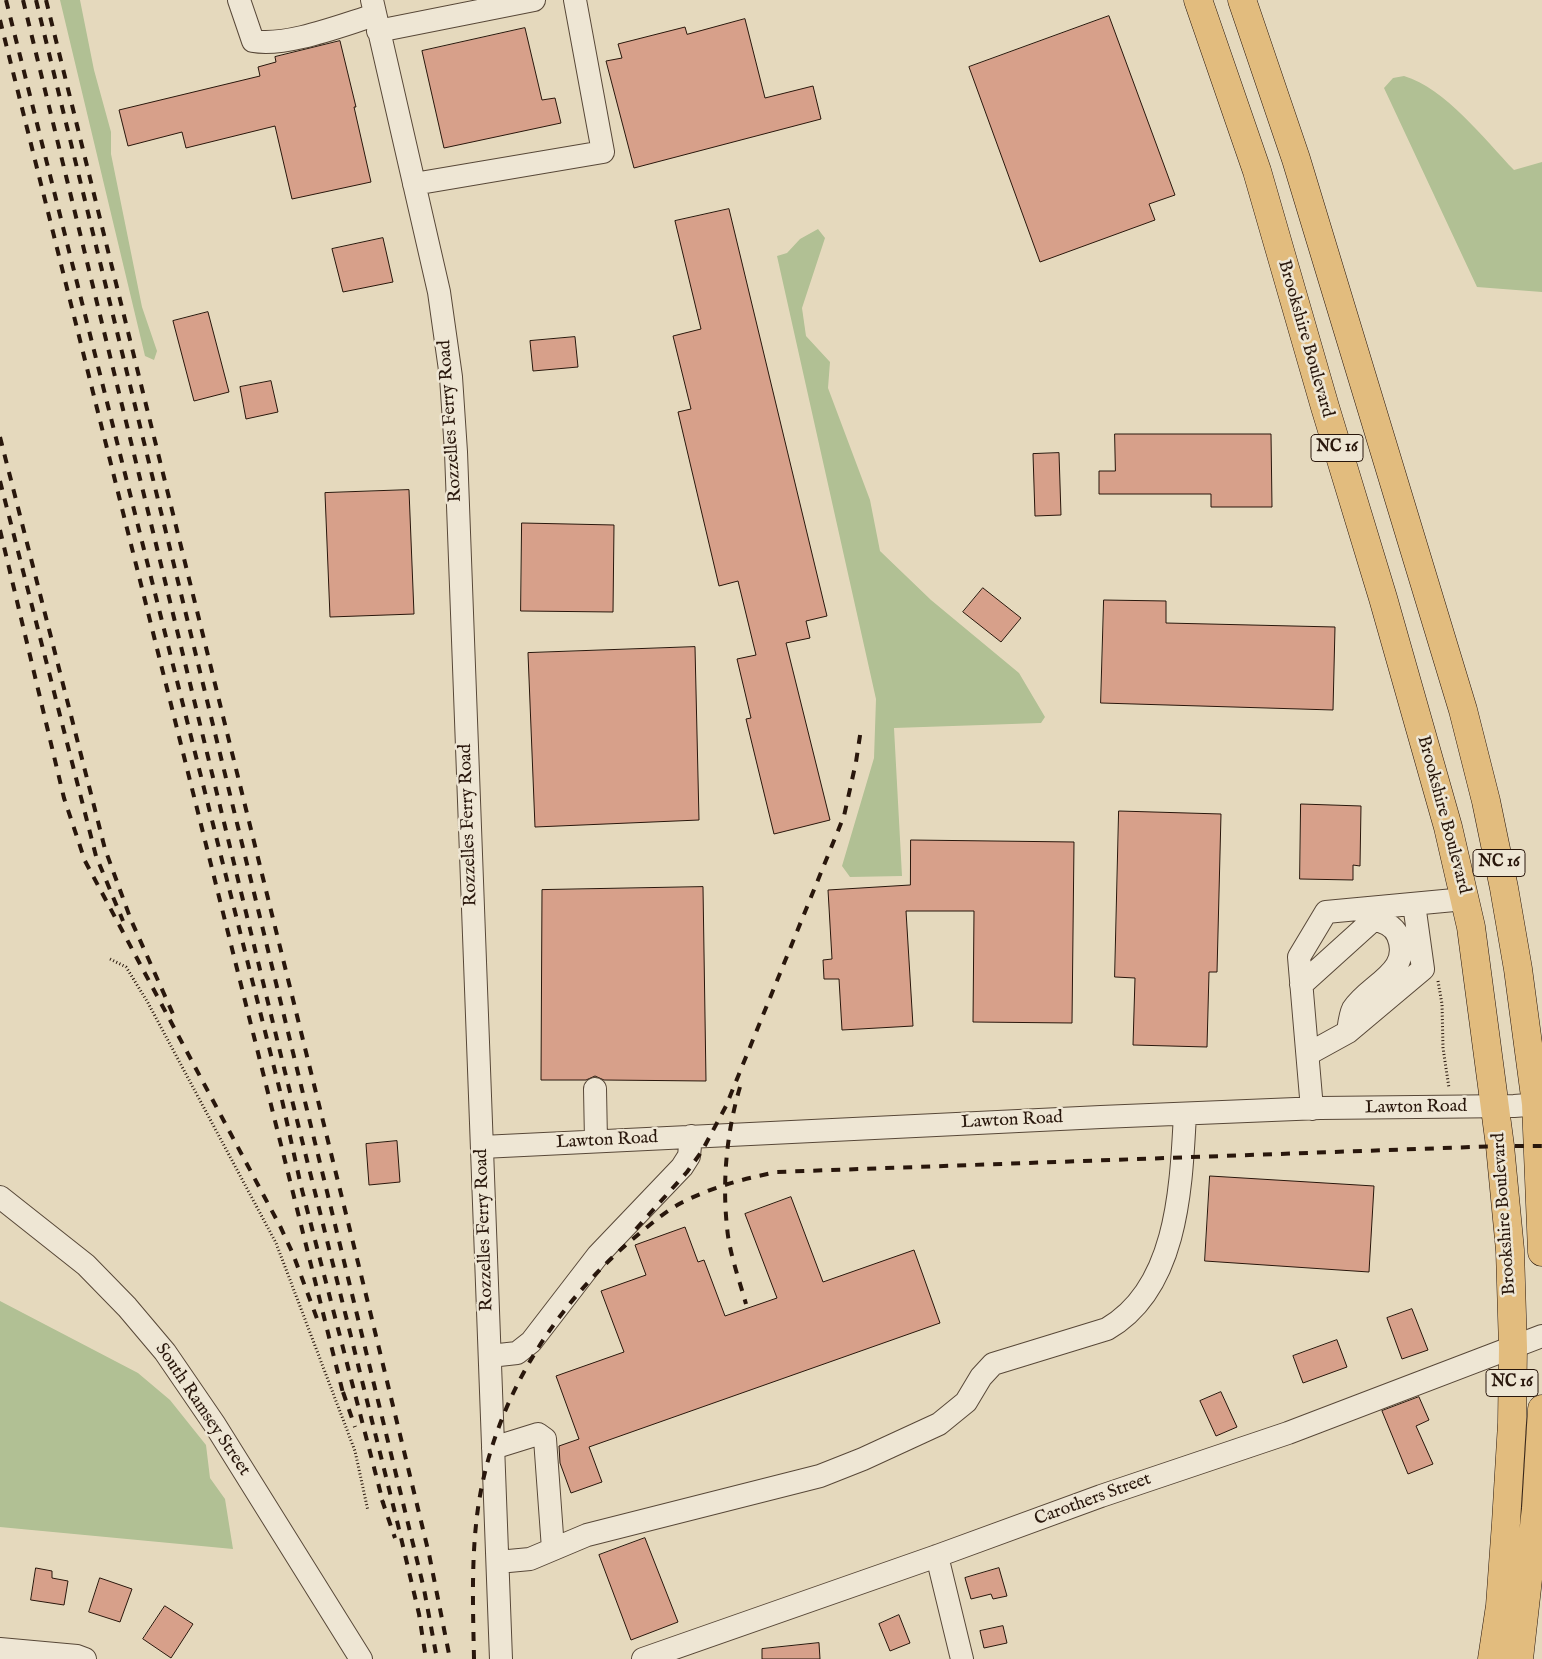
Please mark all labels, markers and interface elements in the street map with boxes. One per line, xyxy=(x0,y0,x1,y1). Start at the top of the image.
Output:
street label: Brookshire Boulevard xyxy=(1272,258,1338,420)
street label: Rozzelles Ferry Road xyxy=(435,339,467,503)
road number: NC 16 xyxy=(1311,434,1363,462)
street label: Brookshire Boulevard xyxy=(1411,734,1475,896)
street label: Rozzelles Ferry Road xyxy=(455,743,483,907)
road number: NC 16 xyxy=(1473,850,1525,876)
street label: Lawton Road xyxy=(1365,1096,1467,1120)
street label: Lawton Road xyxy=(960,1108,1064,1134)
street label: Lawton Road xyxy=(555,1128,659,1154)
street label: Brookshire Boulevard xyxy=(1489,1132,1521,1296)
street label: Rozzelles Ferry Road xyxy=(471,1148,499,1312)
street label: South Ramsey Street xyxy=(150,1340,254,1480)
road number: NC 16 xyxy=(1486,1370,1538,1396)
street label: Carothers Street xyxy=(1032,1469,1154,1531)

